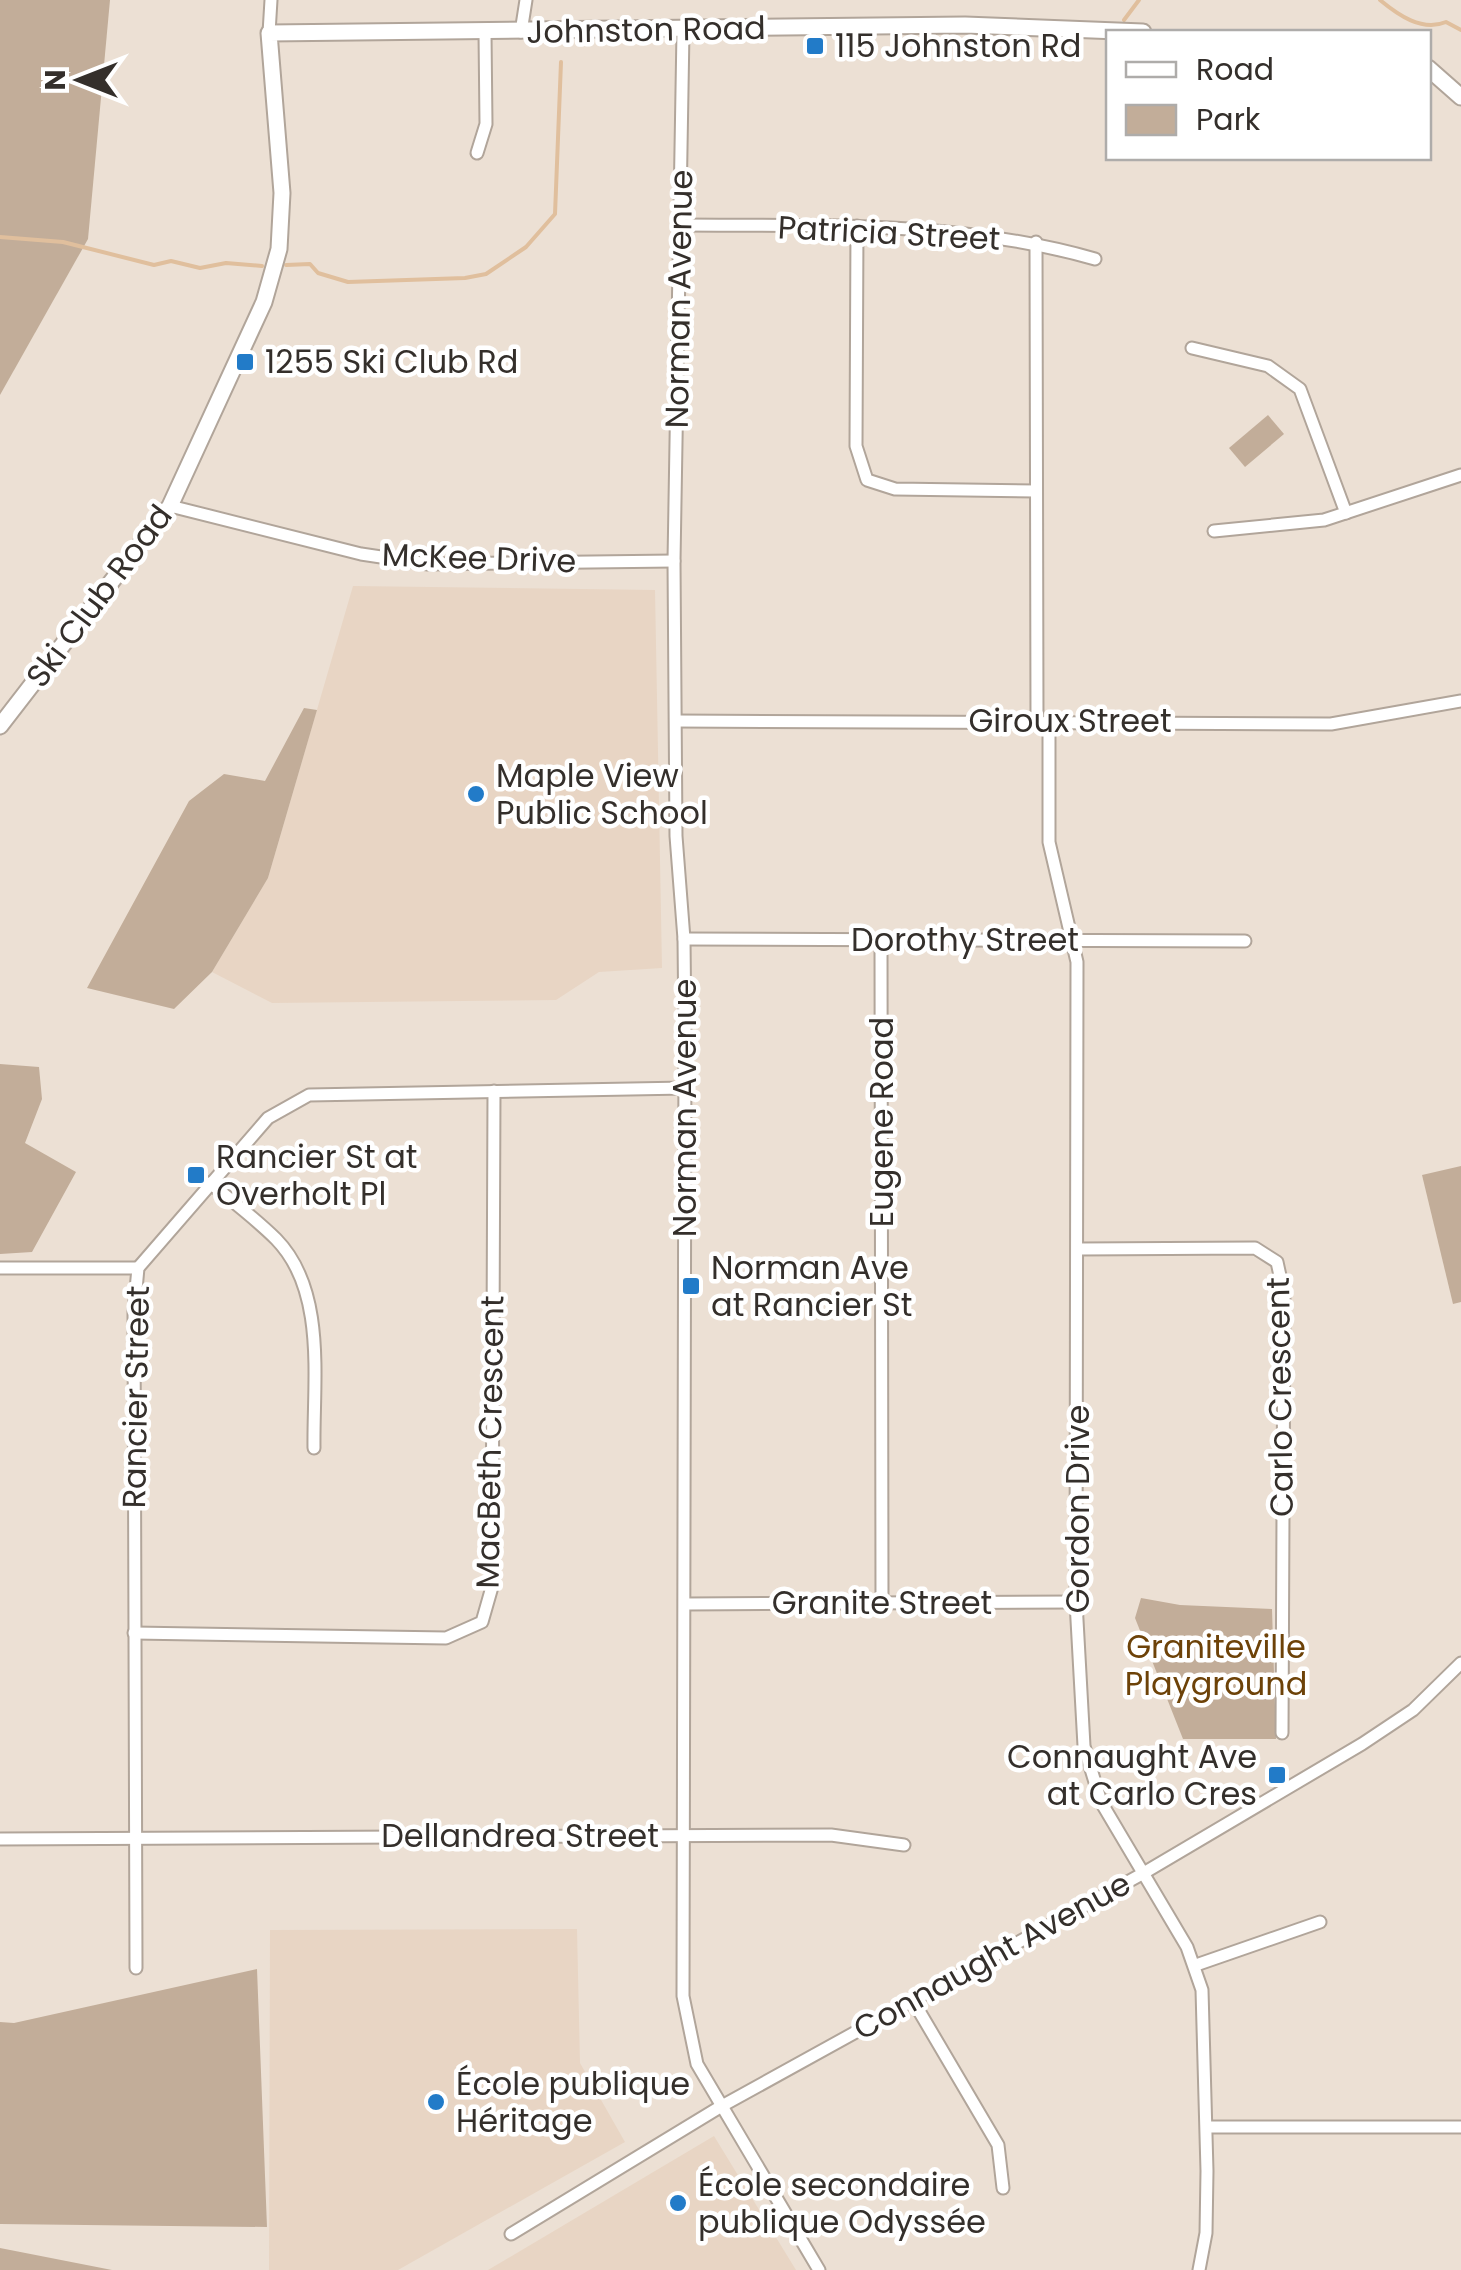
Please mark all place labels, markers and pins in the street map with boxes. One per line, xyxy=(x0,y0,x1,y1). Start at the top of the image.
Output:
place label: 115 Johnston Rd xyxy=(835,23,1081,68)
marker: 115 Johnston Rd xyxy=(804,35,826,57)
place label: 1255 Ski Club Rd xyxy=(265,339,518,384)
marker: 1255 Ski Club Rd xyxy=(234,351,256,373)
place label: Maple View Public School xyxy=(496,753,708,835)
marker: Maple View Public School xyxy=(465,783,487,805)
place label: Rancier St at Overholt Pl xyxy=(216,1134,417,1216)
marker: Rancier St at Overholt Pl xyxy=(185,1164,207,1186)
place label: Norman Ave at Rancier St xyxy=(711,1245,912,1327)
marker: Norman Ave at Rancier St xyxy=(680,1275,702,1297)
place label: Connaught Ave at Carlo Cres xyxy=(1007,1734,1257,1816)
marker: Connaught Ave at Carlo Cres xyxy=(1266,1764,1288,1786)
place label: École publique Héritage xyxy=(456,2061,690,2143)
marker: École publique Héritage xyxy=(425,2091,447,2113)
place label: École secondaire publique Odyssée xyxy=(698,2162,986,2244)
marker: École secondaire publique Odyssée xyxy=(667,2192,689,2214)

